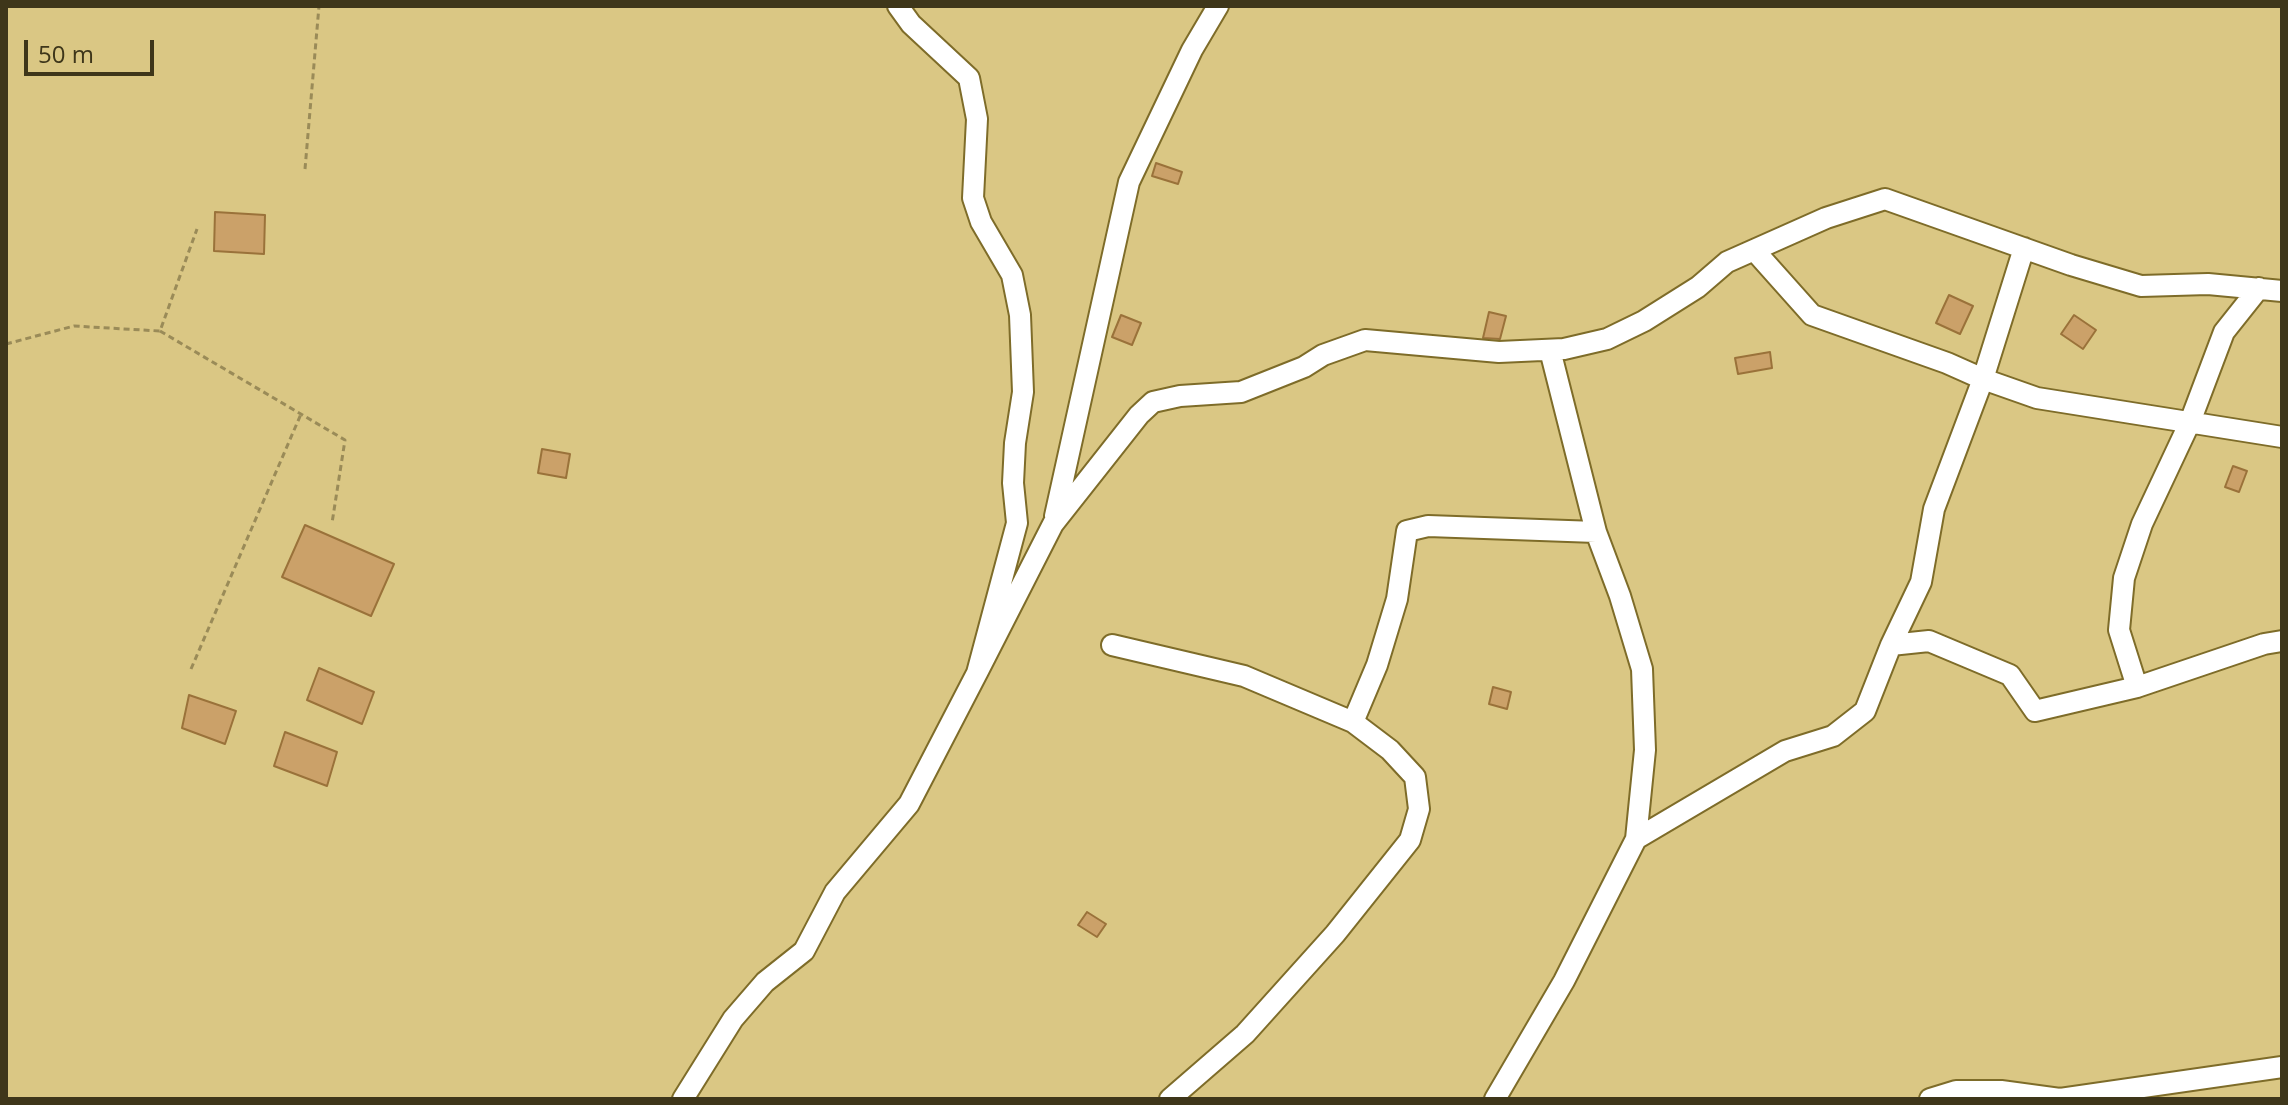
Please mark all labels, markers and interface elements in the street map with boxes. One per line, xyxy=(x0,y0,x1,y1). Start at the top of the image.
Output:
scale bar xyxy=(28,24,158,74)
text: 50 m xyxy=(38,37,94,70)

